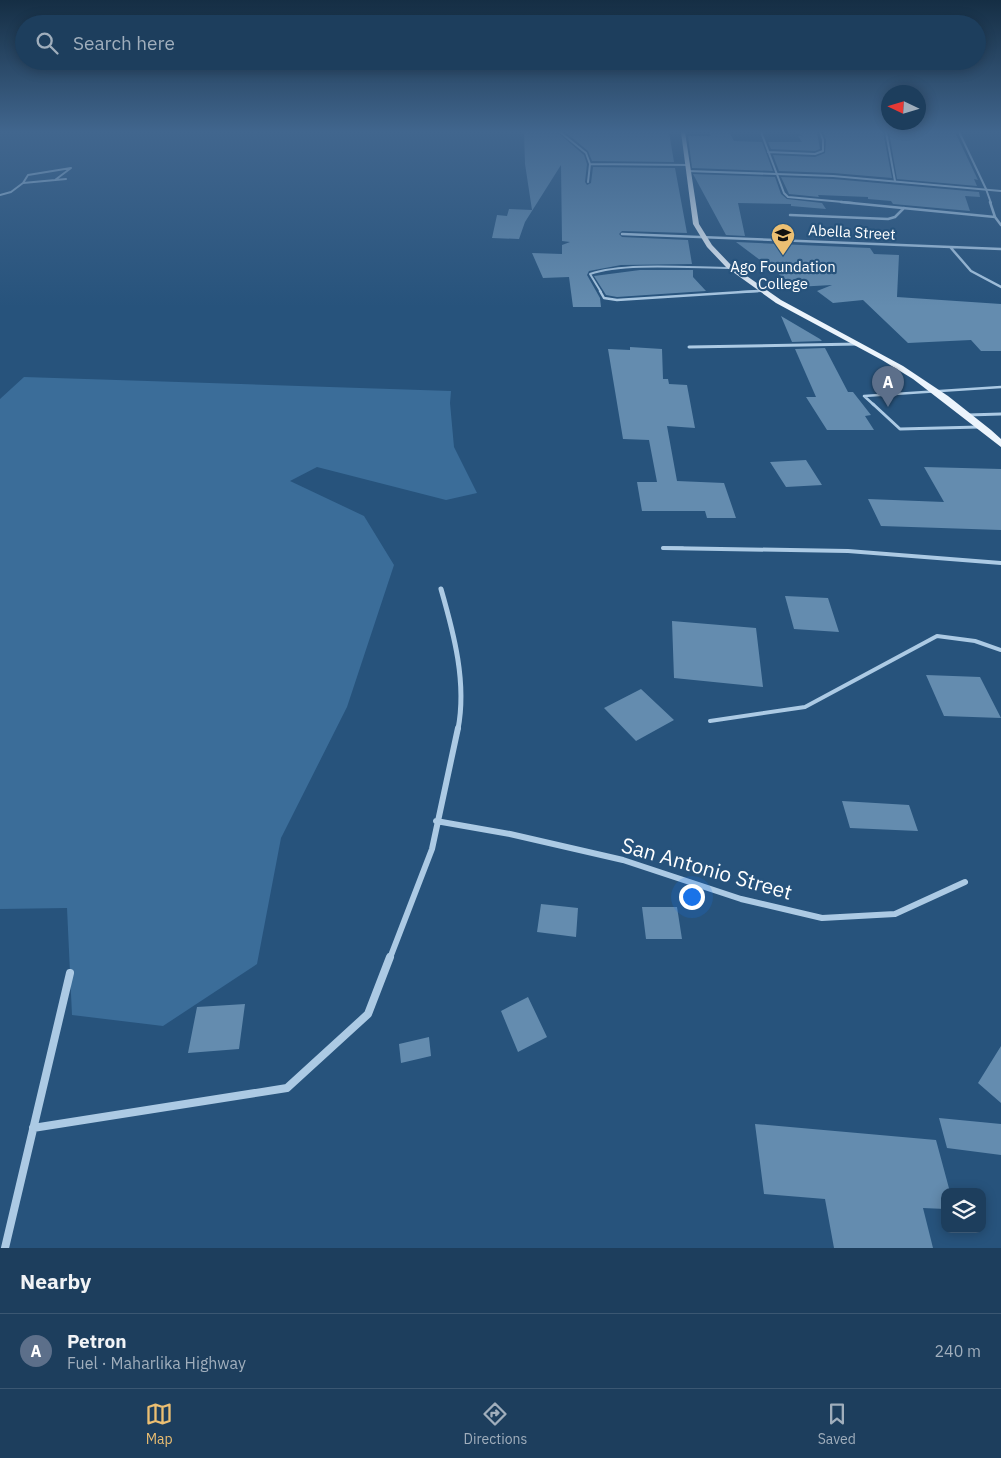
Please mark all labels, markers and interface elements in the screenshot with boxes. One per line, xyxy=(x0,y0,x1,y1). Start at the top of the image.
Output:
search box xyxy=(15,15,986,70)
icon: search xyxy=(33,29,61,57)
text: Search here xyxy=(73,31,175,55)
north arrow xyxy=(881,85,926,130)
street label: Abella Street xyxy=(808,220,896,244)
school or university icon: Ago Foundation College xyxy=(770,222,796,256)
place label: Ago Foundation College xyxy=(730,257,836,293)
pin: A xyxy=(872,366,904,407)
street label: San Antonio Street xyxy=(618,830,796,906)
your location xyxy=(679,884,705,910)
map controls xyxy=(941,1188,986,1233)
button: layers xyxy=(941,1188,986,1233)
text: Nearby xyxy=(20,1267,91,1295)
text: Petron xyxy=(67,1329,127,1353)
text: A xyxy=(31,1341,41,1361)
text: 240 m xyxy=(934,1341,981,1361)
text: Fuel · Maharlika Highway xyxy=(67,1353,246,1373)
tab: Map xyxy=(145,1400,173,1448)
tab: Directions xyxy=(464,1400,527,1448)
tab: Saved xyxy=(818,1400,856,1448)

